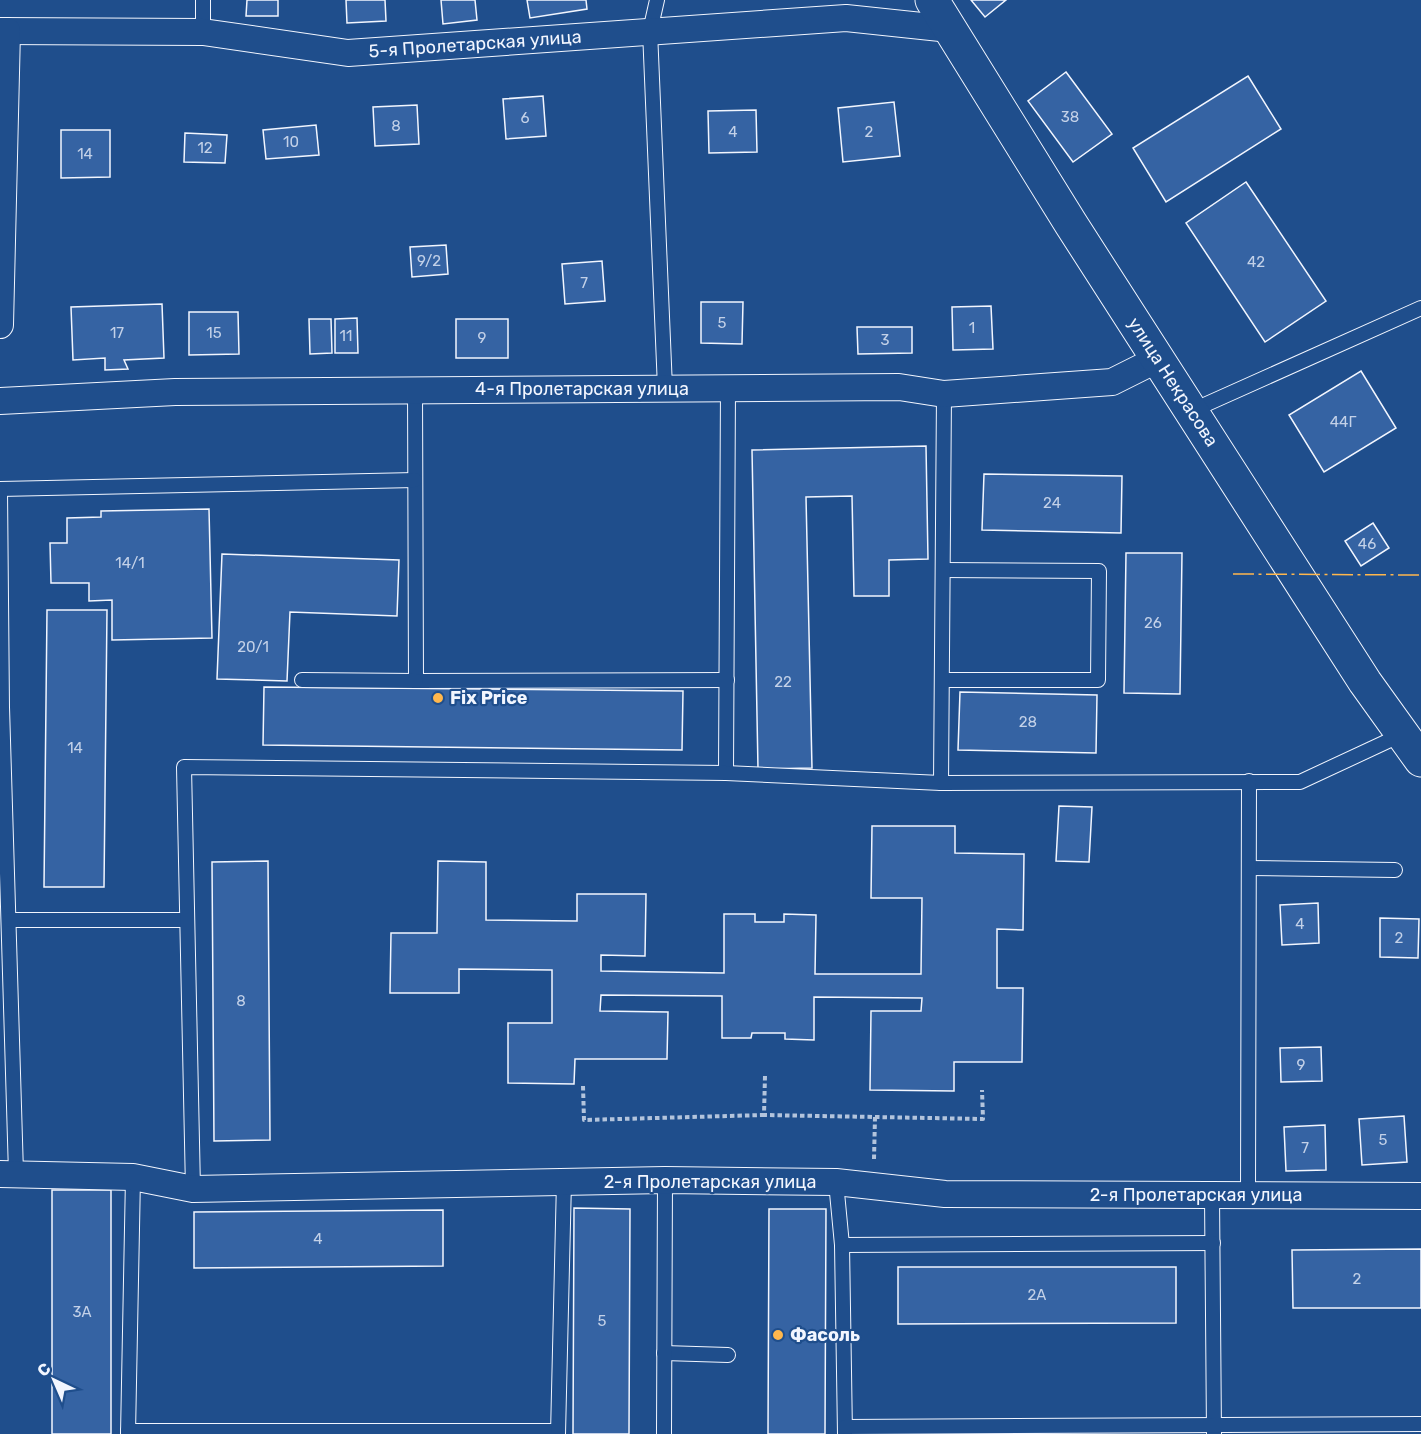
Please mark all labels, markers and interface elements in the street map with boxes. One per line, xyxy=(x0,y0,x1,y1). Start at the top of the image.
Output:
street label: 5-я Пролетарская улица xyxy=(368,26,582,62)
house number: 38 xyxy=(1061,108,1079,126)
house number: 6 xyxy=(520,109,530,127)
house number: 8 xyxy=(391,117,401,135)
house number: 4 xyxy=(728,123,738,141)
house number: 2 xyxy=(865,123,874,141)
house number: 10 xyxy=(283,133,299,151)
house number: 12 xyxy=(197,139,213,157)
house number: 14 xyxy=(77,145,93,163)
house number: 9/2 xyxy=(417,252,441,270)
house number: 42 xyxy=(1247,253,1265,271)
house number: 7 xyxy=(580,274,588,292)
street label: улица Некрасова xyxy=(1123,313,1223,451)
house number: 5 xyxy=(718,314,727,332)
house number: 1 xyxy=(969,319,975,337)
house number: 17 xyxy=(110,324,124,342)
house number: 15 xyxy=(206,324,222,342)
house number: 11 xyxy=(340,327,352,345)
house number: 9 xyxy=(478,329,487,347)
house number: 3 xyxy=(880,331,890,349)
street label: 4-я Пролетарская улица xyxy=(475,378,689,400)
house number: 44Г xyxy=(1330,413,1356,431)
house number: 24 xyxy=(1043,494,1061,512)
house number: 46 xyxy=(1358,535,1376,553)
house number: 14/1 xyxy=(115,554,145,572)
house number: 26 xyxy=(1144,614,1162,632)
house number: 20/1 xyxy=(237,638,269,656)
house number: 22 xyxy=(774,673,792,691)
place label: Fix Price xyxy=(450,687,528,709)
marker: Fix Price xyxy=(431,691,445,705)
house number: 28 xyxy=(1019,713,1037,731)
house number: 14 xyxy=(67,739,83,757)
house number: 4 xyxy=(1295,915,1305,933)
house number: 2 xyxy=(1395,929,1404,947)
house number: 8 xyxy=(236,992,246,1010)
house number: 9 xyxy=(1297,1056,1306,1074)
house number: 5 xyxy=(1379,1131,1388,1149)
house number: 7 xyxy=(1301,1139,1309,1157)
street label: 2-я Пролетарская улица xyxy=(604,1171,816,1193)
street label: 2-я Пролетарская улица xyxy=(1090,1184,1302,1206)
house number: 4 xyxy=(313,1230,323,1248)
house number: 2 xyxy=(1353,1270,1362,1288)
house number: 2А xyxy=(1028,1286,1046,1304)
house number: 3А xyxy=(72,1303,92,1321)
house number: 5 xyxy=(598,1312,607,1330)
place label: Фасоль xyxy=(790,1324,860,1346)
marker: Фасоль xyxy=(771,1328,785,1342)
north arrow xyxy=(24,1350,84,1410)
text: С xyxy=(33,1359,55,1380)

